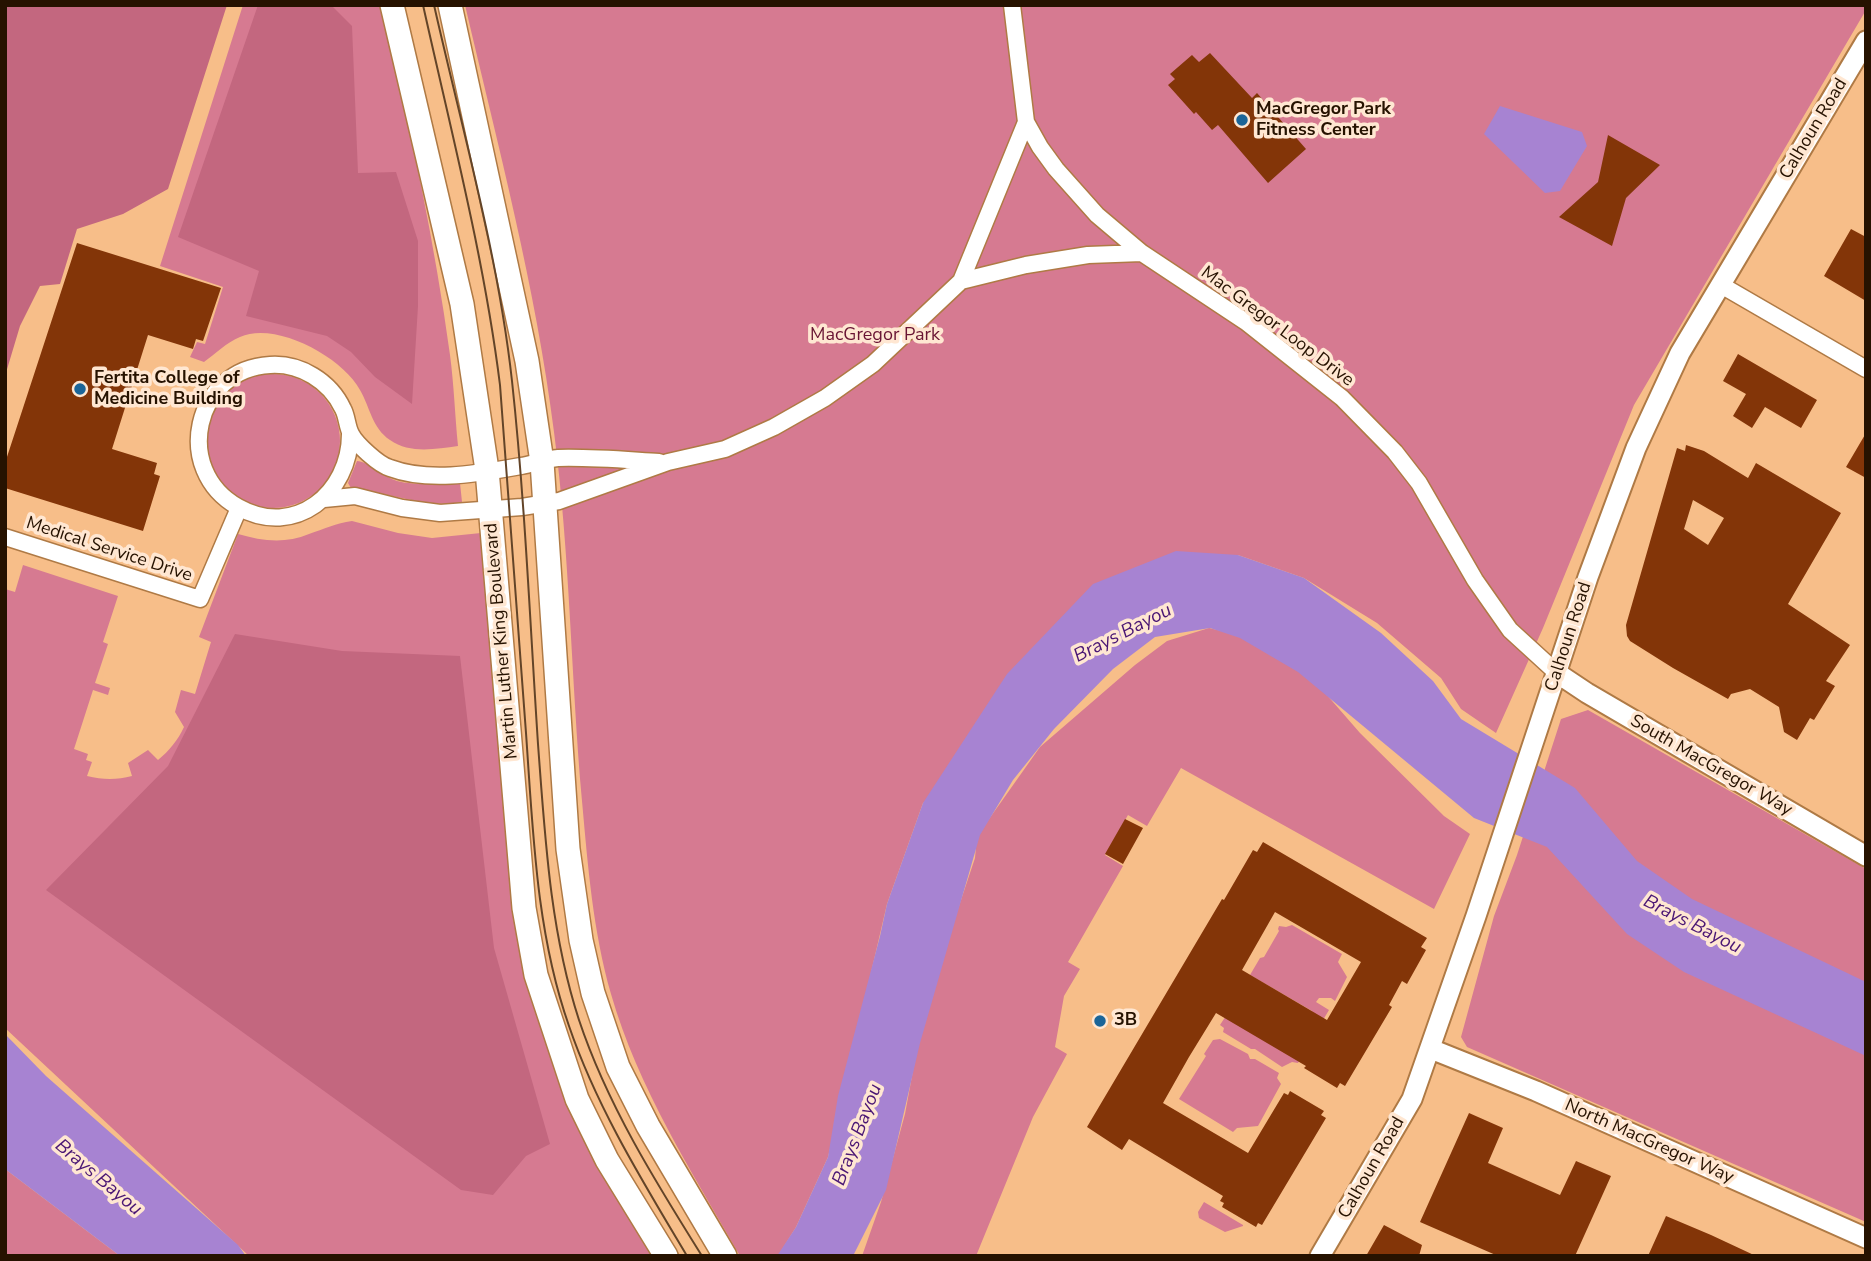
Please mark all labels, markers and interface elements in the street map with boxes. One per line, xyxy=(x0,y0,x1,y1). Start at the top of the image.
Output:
street label: Calhoun Road xyxy=(1775,75,1853,183)
place label: MacGregor Park Fitness Center xyxy=(1256,99,1391,142)
marker: MacGregor Park Fitness Center xyxy=(1234,112,1250,128)
street label: Mac Gregor Loop Drive xyxy=(1196,262,1358,392)
park label: MacGregor Park xyxy=(810,325,940,347)
place label: Fertita College of Medicine Building xyxy=(94,368,243,410)
marker: Fertita College of Medicine Building xyxy=(72,381,88,397)
street label: Medical Service Drive xyxy=(23,513,195,587)
street label: Martin Luther King Boulevard xyxy=(481,522,523,760)
street label: Calhoun Road xyxy=(1541,580,1597,694)
water label: Brays Bayou xyxy=(1070,600,1176,668)
street label: South MacGregor Way xyxy=(1626,711,1796,821)
water label: Brays Bayou xyxy=(1639,891,1745,959)
place label: 3B xyxy=(1114,1010,1137,1032)
marker: 3B xyxy=(1092,1013,1108,1029)
water label: Brays Bayou xyxy=(828,1081,888,1189)
street label: North MacGregor Way xyxy=(1561,1095,1737,1189)
street label: Calhoun Road xyxy=(1334,1113,1410,1223)
water label: Brays Bayou xyxy=(50,1135,146,1221)

